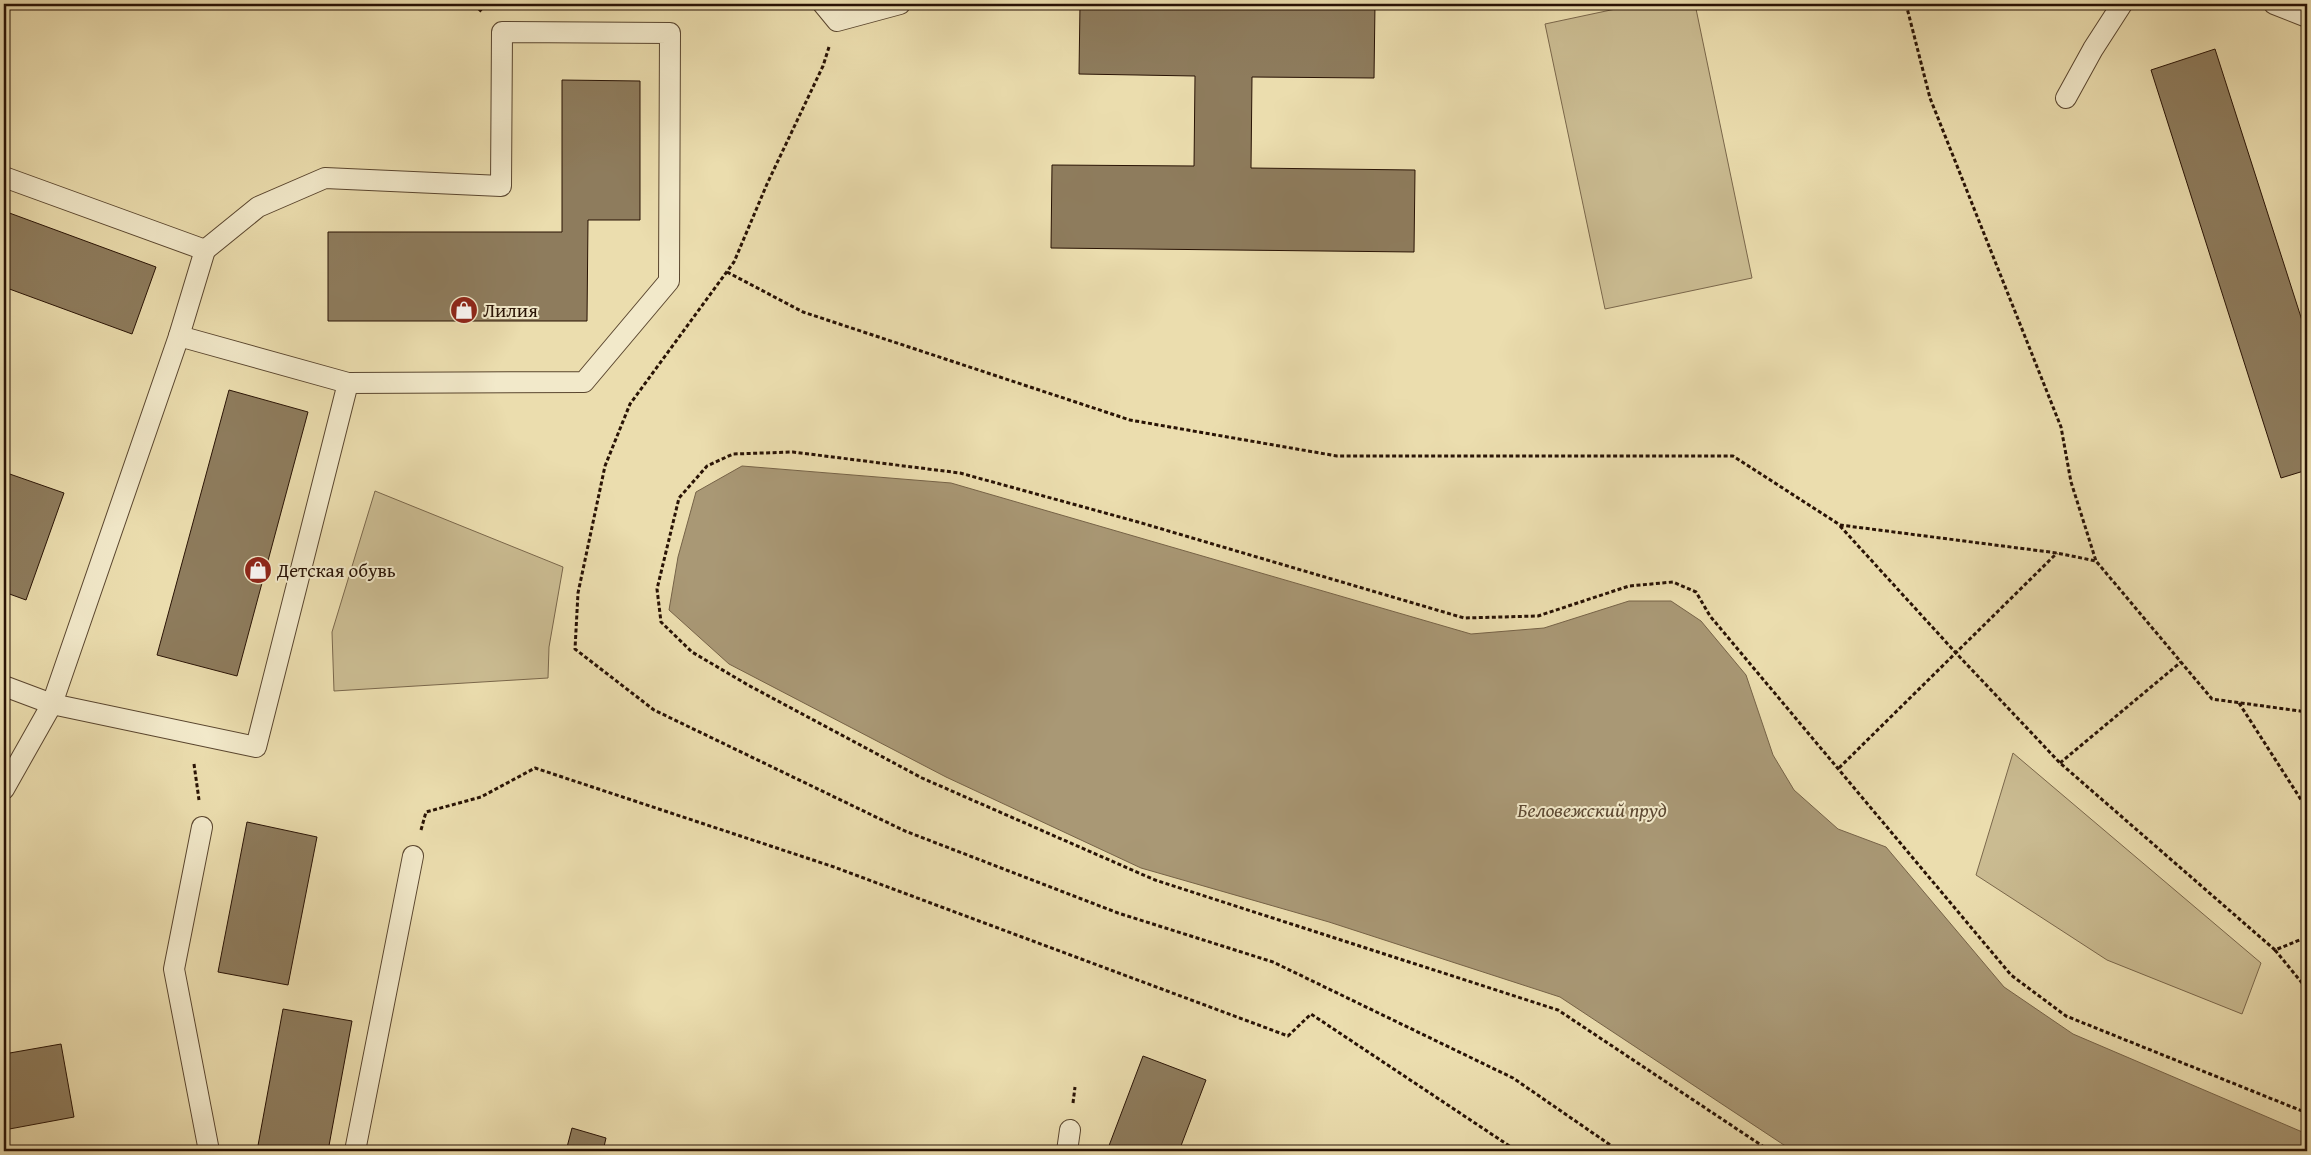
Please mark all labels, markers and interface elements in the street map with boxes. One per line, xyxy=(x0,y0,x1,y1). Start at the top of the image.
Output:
shop icon: Лилия xyxy=(449,295,479,325)
place label: Лилия xyxy=(483,296,538,324)
shop icon: Детская обувь xyxy=(243,555,273,585)
place label: Детская обувь xyxy=(276,556,396,584)
water label: Беловежский пруд xyxy=(1517,795,1667,824)

